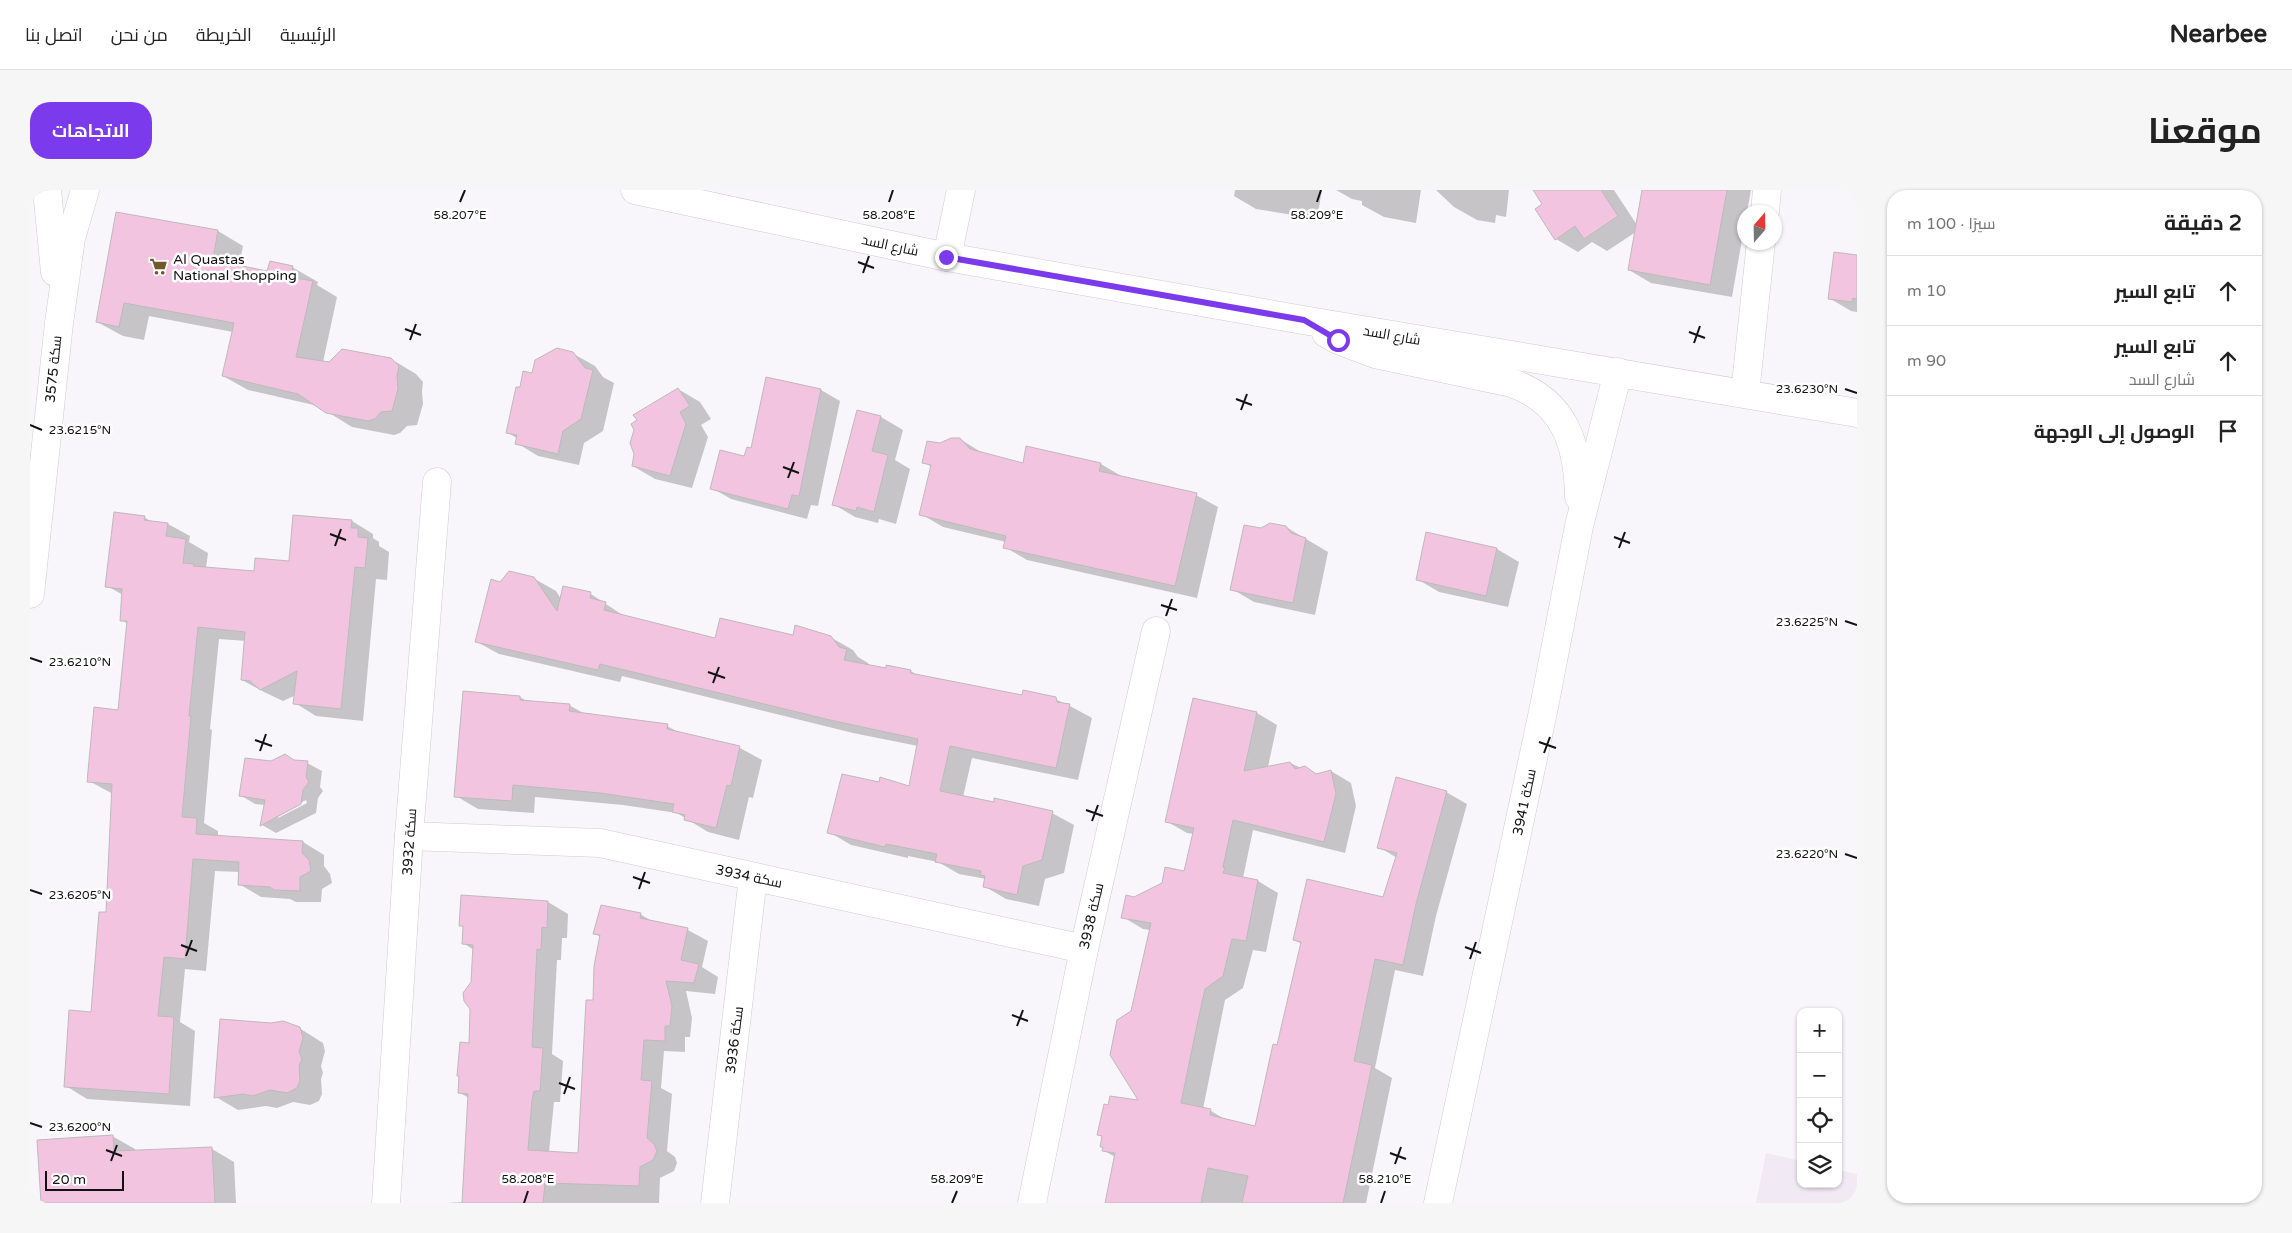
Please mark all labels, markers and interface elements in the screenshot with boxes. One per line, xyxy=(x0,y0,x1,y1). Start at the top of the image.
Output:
text: Nearbee xyxy=(2169,20,2267,49)
text: اتصل بنا xyxy=(25,24,83,46)
text: من نحن xyxy=(111,24,168,46)
text: الخريطة xyxy=(196,24,252,46)
text: الرئيسية xyxy=(280,24,336,46)
button: الاتجاهات xyxy=(30,102,152,159)
text: موقعنا xyxy=(2148,111,2262,153)
north arrow xyxy=(1737,205,1782,250)
text: 58.207°E xyxy=(433,208,487,222)
text: 58.208°E xyxy=(863,208,916,222)
text: 58.209°E xyxy=(1291,208,1344,222)
text: 2 دقيقة xyxy=(2164,211,2242,236)
text: سيرًا · 100 m xyxy=(1907,214,1996,234)
street label: شارع السد xyxy=(860,231,920,260)
route end xyxy=(935,246,958,269)
place label: Al Quastas National Shopping xyxy=(173,251,297,284)
supermarket icon: Al Quastas National Shopping xyxy=(149,257,169,277)
icon: ahead xyxy=(2214,277,2242,305)
text: 10 m xyxy=(1907,281,1946,301)
text: تابع السير xyxy=(2115,281,2195,303)
street label: شارع السد xyxy=(1362,322,1422,349)
route start xyxy=(1327,329,1350,352)
street label: سكة 3575 xyxy=(42,334,65,404)
text: تابع السير xyxy=(2115,336,2195,358)
icon: ahead xyxy=(2214,347,2242,375)
text: 90 m xyxy=(1907,351,1946,371)
text: شارع السد xyxy=(2129,370,2195,390)
text: 23.6230°N xyxy=(1776,382,1838,396)
icon: arrive xyxy=(2214,417,2242,445)
text: الوصول إلى الوجهة xyxy=(2034,421,2195,443)
text: 23.6215°N xyxy=(49,423,111,437)
text: 23.6225°N xyxy=(1776,615,1838,629)
text: 23.6210°N xyxy=(49,655,111,669)
street label: سكة 3941 xyxy=(1509,767,1540,837)
street label: سكة 3932 xyxy=(399,808,420,876)
text: 23.6220°N xyxy=(1776,847,1838,861)
street label: سكة 3934 xyxy=(714,861,784,892)
street label: سكة 3938 xyxy=(1076,881,1107,951)
text: 23.6205°N xyxy=(49,888,111,902)
street label: سكة 3936 xyxy=(722,1005,747,1075)
map controls xyxy=(1797,1008,1842,1188)
button: + xyxy=(1797,1008,1842,1053)
button: − xyxy=(1797,1053,1842,1098)
button: locate xyxy=(1797,1098,1842,1143)
text: 23.6200°N xyxy=(49,1120,111,1134)
button: layers xyxy=(1797,1143,1842,1188)
scale bar xyxy=(45,1168,124,1191)
text: 20 m xyxy=(52,1171,86,1188)
text: 58.208°E xyxy=(502,1172,555,1186)
text: 58.209°E xyxy=(931,1172,984,1186)
text: 58.210°E xyxy=(1359,1172,1412,1186)

